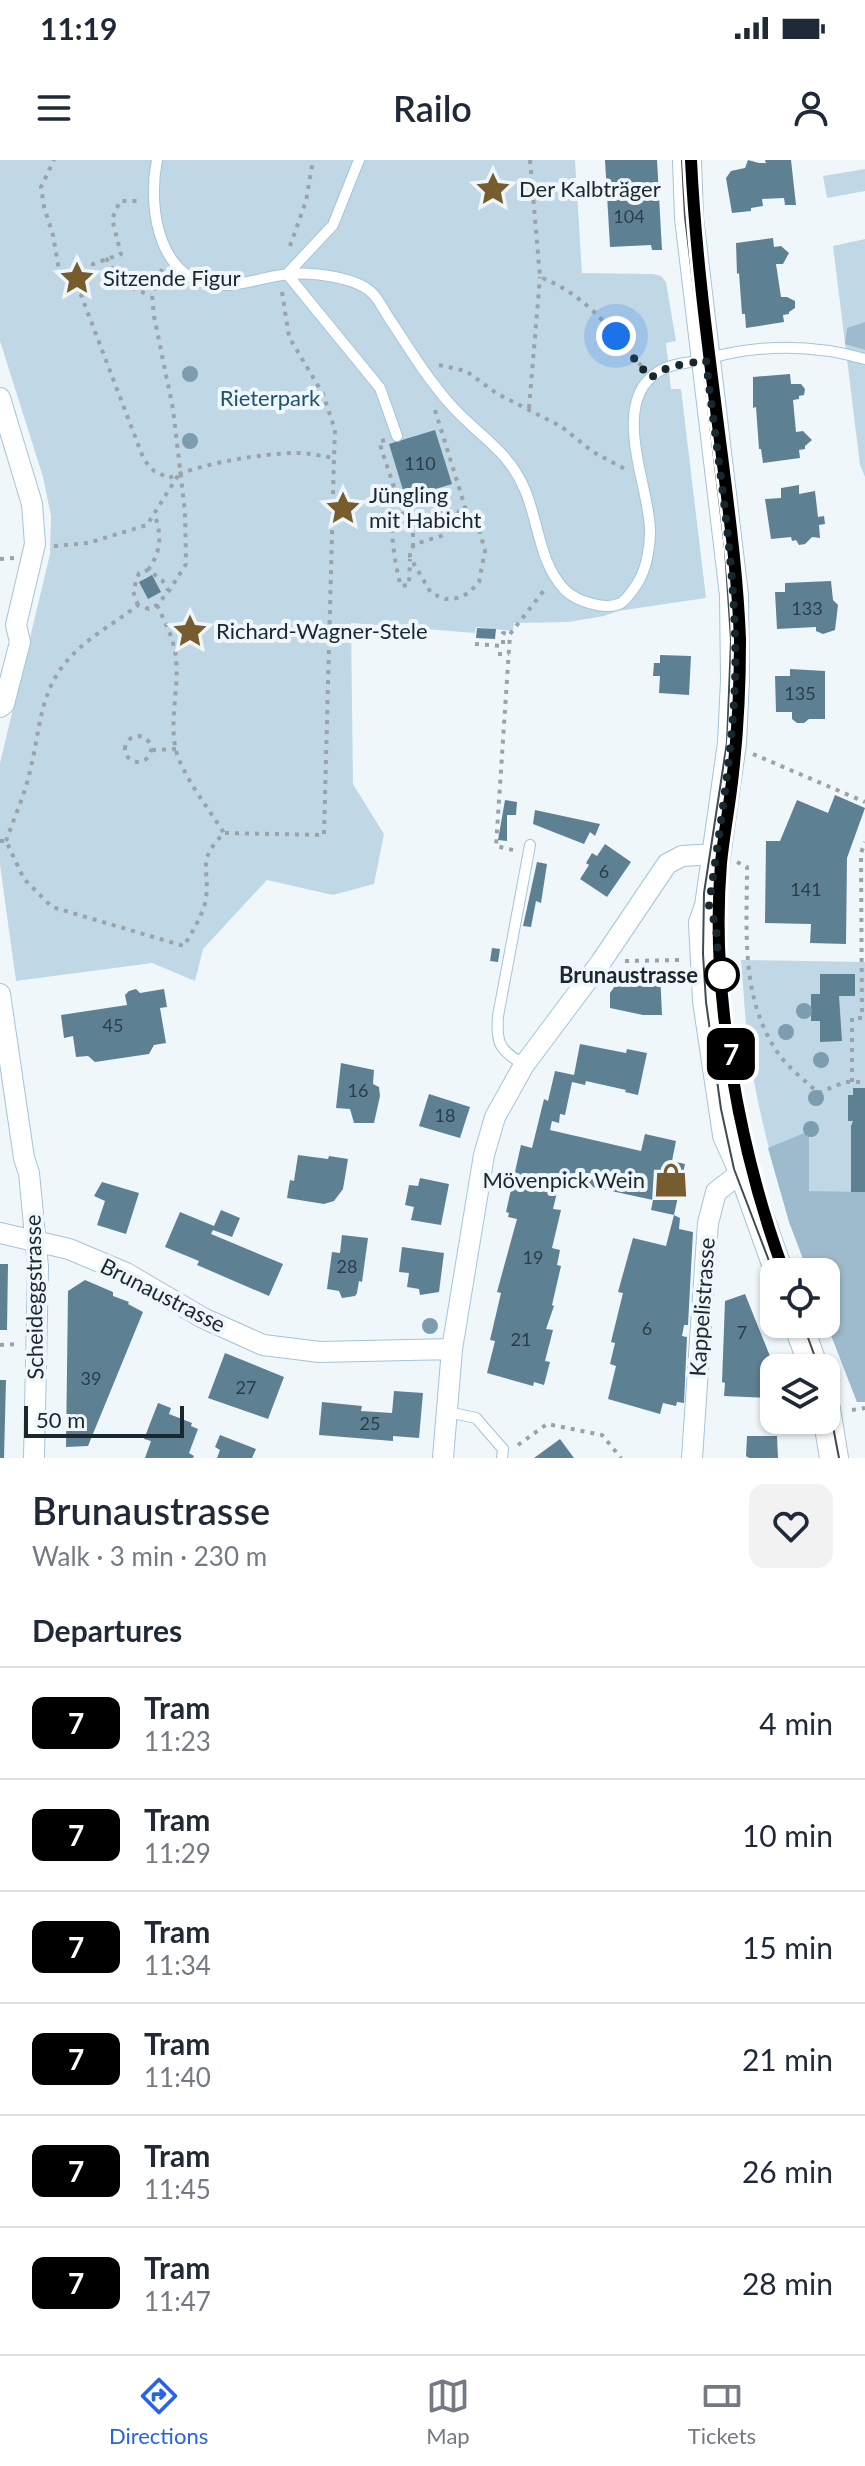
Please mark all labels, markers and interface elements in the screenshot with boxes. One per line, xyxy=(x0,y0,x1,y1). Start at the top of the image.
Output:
text: 11:19 xyxy=(40,10,117,46)
icon: menu xyxy=(32,86,76,130)
text: Railo xyxy=(393,86,472,130)
icon: person xyxy=(789,86,833,130)
place icon: Der Kalbträger xyxy=(474,170,512,208)
place label: Der Kalbträger xyxy=(519,175,661,202)
house number: 104 xyxy=(613,205,645,227)
place icon: Sitzende Figur xyxy=(58,259,96,297)
place label: Sitzende Figur xyxy=(103,264,241,291)
your location xyxy=(596,316,636,356)
park label: Rieterpark xyxy=(220,384,321,411)
house number: 110 xyxy=(404,452,436,474)
place label: Jüngling mit Habicht xyxy=(369,481,482,533)
place icon: Jüngling mit Habicht xyxy=(324,489,362,527)
house number: 133 xyxy=(791,597,823,619)
place icon: Richard-Wagner-Stele xyxy=(171,612,209,650)
place label: Richard-Wagner-Stele xyxy=(216,617,428,644)
house number: 135 xyxy=(784,682,816,704)
house number: 6 xyxy=(599,860,609,882)
house number: 141 xyxy=(790,878,822,900)
marker: Brunaustrasse xyxy=(705,958,739,992)
place label: Brunaustrasse xyxy=(559,961,698,988)
house number: 45 xyxy=(103,1014,123,1036)
line badge: 7 xyxy=(705,1028,757,1080)
text: 7 xyxy=(723,1037,739,1071)
house number: 16 xyxy=(348,1079,368,1101)
house number: 18 xyxy=(435,1104,455,1126)
shop icon: Mövenpick Wein xyxy=(652,1161,690,1199)
place label: Mövenpick Wein xyxy=(482,1166,645,1193)
street label: Scheideggstrasse xyxy=(19,1214,48,1380)
street label: Kappelistrasse xyxy=(683,1237,720,1377)
house number: 19 xyxy=(523,1246,543,1268)
street label: Brunaustrasse xyxy=(96,1252,230,1338)
house number: 28 xyxy=(337,1255,357,1277)
map controls xyxy=(760,1258,840,1434)
button: locate xyxy=(760,1258,840,1338)
house number: 6 xyxy=(642,1317,652,1339)
house number: 7 xyxy=(737,1321,747,1343)
house number: 21 xyxy=(511,1328,531,1350)
button: layers xyxy=(760,1354,840,1434)
house number: 39 xyxy=(81,1367,101,1389)
house number: 27 xyxy=(236,1376,256,1398)
scale bar xyxy=(24,1402,184,1438)
text: 50 m xyxy=(36,1406,85,1433)
house number: 25 xyxy=(360,1412,380,1434)
button: heart xyxy=(749,1484,833,1568)
text: Brunaustrasse xyxy=(32,1487,270,1533)
text: Walk · 3 min · 230 m xyxy=(32,1540,267,1572)
text: Departures xyxy=(32,1612,182,1648)
text: Tram xyxy=(144,1689,210,1725)
text: 4 min xyxy=(759,1705,833,1741)
text: 7 xyxy=(68,1706,84,1740)
text: 11:23 xyxy=(144,1725,211,1757)
text: Tram xyxy=(144,1801,210,1837)
text: 10 min xyxy=(742,1817,833,1853)
text: 7 xyxy=(68,1818,84,1852)
text: 11:29 xyxy=(144,1837,211,1869)
text: Tram xyxy=(144,1913,210,1949)
text: 15 min xyxy=(742,1929,833,1965)
text: 7 xyxy=(68,1930,84,1964)
text: 11:34 xyxy=(144,1949,211,1981)
text: Tram xyxy=(144,2025,210,2061)
text: 21 min xyxy=(742,2041,833,2077)
text: 7 xyxy=(68,2042,84,2076)
text: 11:40 xyxy=(144,2061,211,2093)
text: Tram xyxy=(144,2137,210,2173)
text: 26 min xyxy=(742,2153,833,2189)
text: 7 xyxy=(68,2154,84,2188)
text: 11:45 xyxy=(144,2173,211,2205)
text: Tram xyxy=(144,2249,210,2285)
text: 28 min xyxy=(742,2265,833,2301)
text: 7 xyxy=(68,2266,84,2300)
text: 11:47 xyxy=(144,2285,211,2317)
tab: Directions xyxy=(109,2374,208,2449)
tab: Map xyxy=(426,2374,470,2449)
tab: Tickets xyxy=(688,2374,756,2449)

